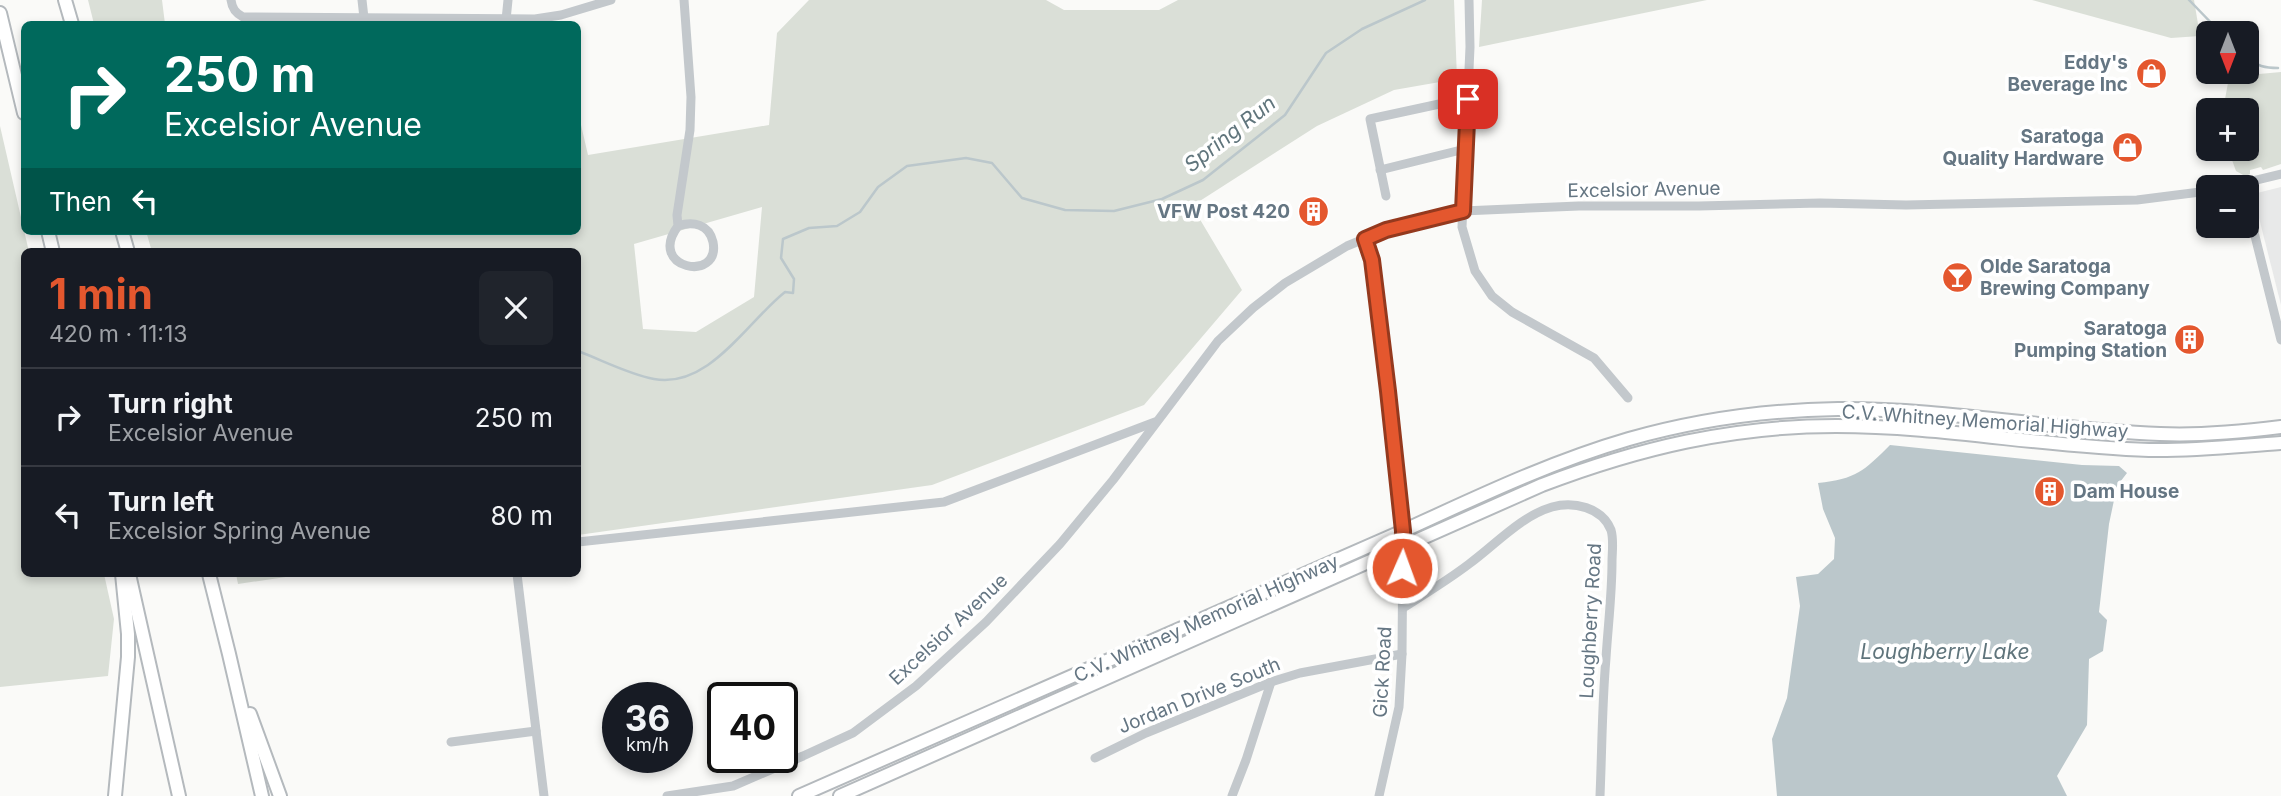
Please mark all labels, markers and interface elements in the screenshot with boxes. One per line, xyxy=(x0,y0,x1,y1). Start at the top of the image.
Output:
north arrow xyxy=(2196,21,2259,84)
map controls xyxy=(2196,21,2259,238)
text: 250 m xyxy=(164,45,316,104)
icon: right xyxy=(49,49,140,140)
place label: Eddy's Beverage Inc xyxy=(2007,51,2128,96)
shop icon: Eddy's Beverage Inc xyxy=(2134,56,2168,90)
pin xyxy=(1438,69,1498,129)
icon: arrive xyxy=(1449,80,1487,118)
water label: Spring Run xyxy=(1179,90,1280,177)
button: + xyxy=(2196,98,2259,161)
text: Excelsior Avenue xyxy=(164,105,422,144)
place label: Saratoga Quality Hardware xyxy=(1943,125,2104,170)
shop icon: Saratoga Quality Hardware xyxy=(2110,130,2144,164)
button: − xyxy=(2196,175,2259,238)
street label: Excelsior Avenue xyxy=(1567,177,1721,202)
icon: left xyxy=(126,182,164,220)
text: Then xyxy=(49,186,112,217)
building icon: VFW Post 420 xyxy=(1296,194,1330,228)
place label: VFW Post 420 xyxy=(1157,200,1290,223)
place label: Olde Saratoga Brewing Company xyxy=(1980,255,2150,300)
bar icon: Olde Saratoga Brewing Company xyxy=(1940,260,1974,294)
text: 1 min xyxy=(49,268,153,319)
button: close xyxy=(479,271,553,345)
place label: Saratoga Pumping Station xyxy=(2014,317,2167,362)
text: 420 m · 11:13 xyxy=(49,320,187,348)
building icon: Saratoga Pumping Station xyxy=(2173,322,2207,356)
text: Turn right xyxy=(108,388,233,419)
icon: right xyxy=(49,398,87,436)
street label: C.V. Whitney Memorial Highway xyxy=(1841,400,2129,443)
text: 250 m xyxy=(475,402,553,433)
text: Excelsior Avenue xyxy=(108,419,293,447)
building icon: Dam House xyxy=(2033,474,2067,508)
place label: Dam House xyxy=(2073,480,2179,503)
text: Turn left xyxy=(108,486,214,517)
icon: left xyxy=(49,496,87,534)
text: 80 m xyxy=(490,500,553,531)
text: Excelsior Spring Avenue xyxy=(108,517,371,545)
position arrow xyxy=(1365,531,1439,605)
street label: Loughberry Road xyxy=(1575,543,1606,699)
street label: C.V. Whitney Memorial Highway xyxy=(1070,549,1342,687)
street label: Excelsior Avenue xyxy=(884,569,1012,690)
street label: Gick Road xyxy=(1369,626,1396,718)
water label: Loughberry Lake xyxy=(1860,639,2030,664)
street label: Jordan Drive South xyxy=(1115,652,1284,738)
speed limit sign: 40 xyxy=(707,682,798,773)
text: 36 xyxy=(625,697,670,739)
text: km/h xyxy=(626,734,669,755)

